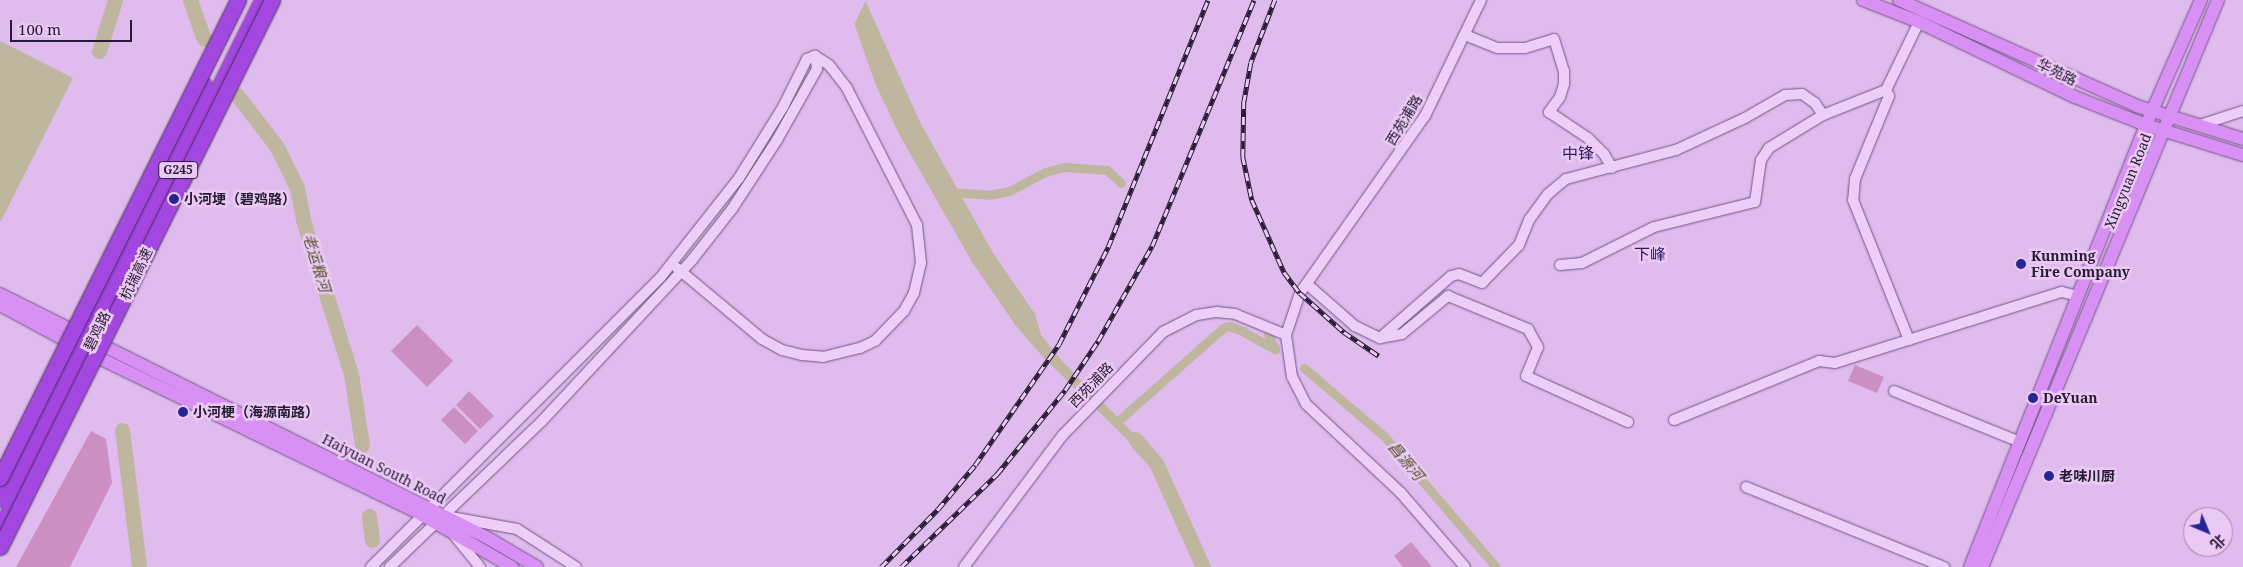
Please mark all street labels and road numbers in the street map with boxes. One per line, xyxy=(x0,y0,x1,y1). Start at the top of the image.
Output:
street label: 华苑路 xyxy=(2034,55,2080,89)
street label: 西苑浦路 xyxy=(1382,92,1426,148)
street label: Xingyuan Road xyxy=(2101,131,2155,231)
road number: G245 xyxy=(158,160,198,180)
street label: 杭瑞高速 xyxy=(116,245,156,303)
street label: 碧鸡路 xyxy=(80,308,114,354)
street label: 西苑浦路 xyxy=(1066,359,1116,411)
street label: Haiyuan South Road xyxy=(319,431,449,507)

